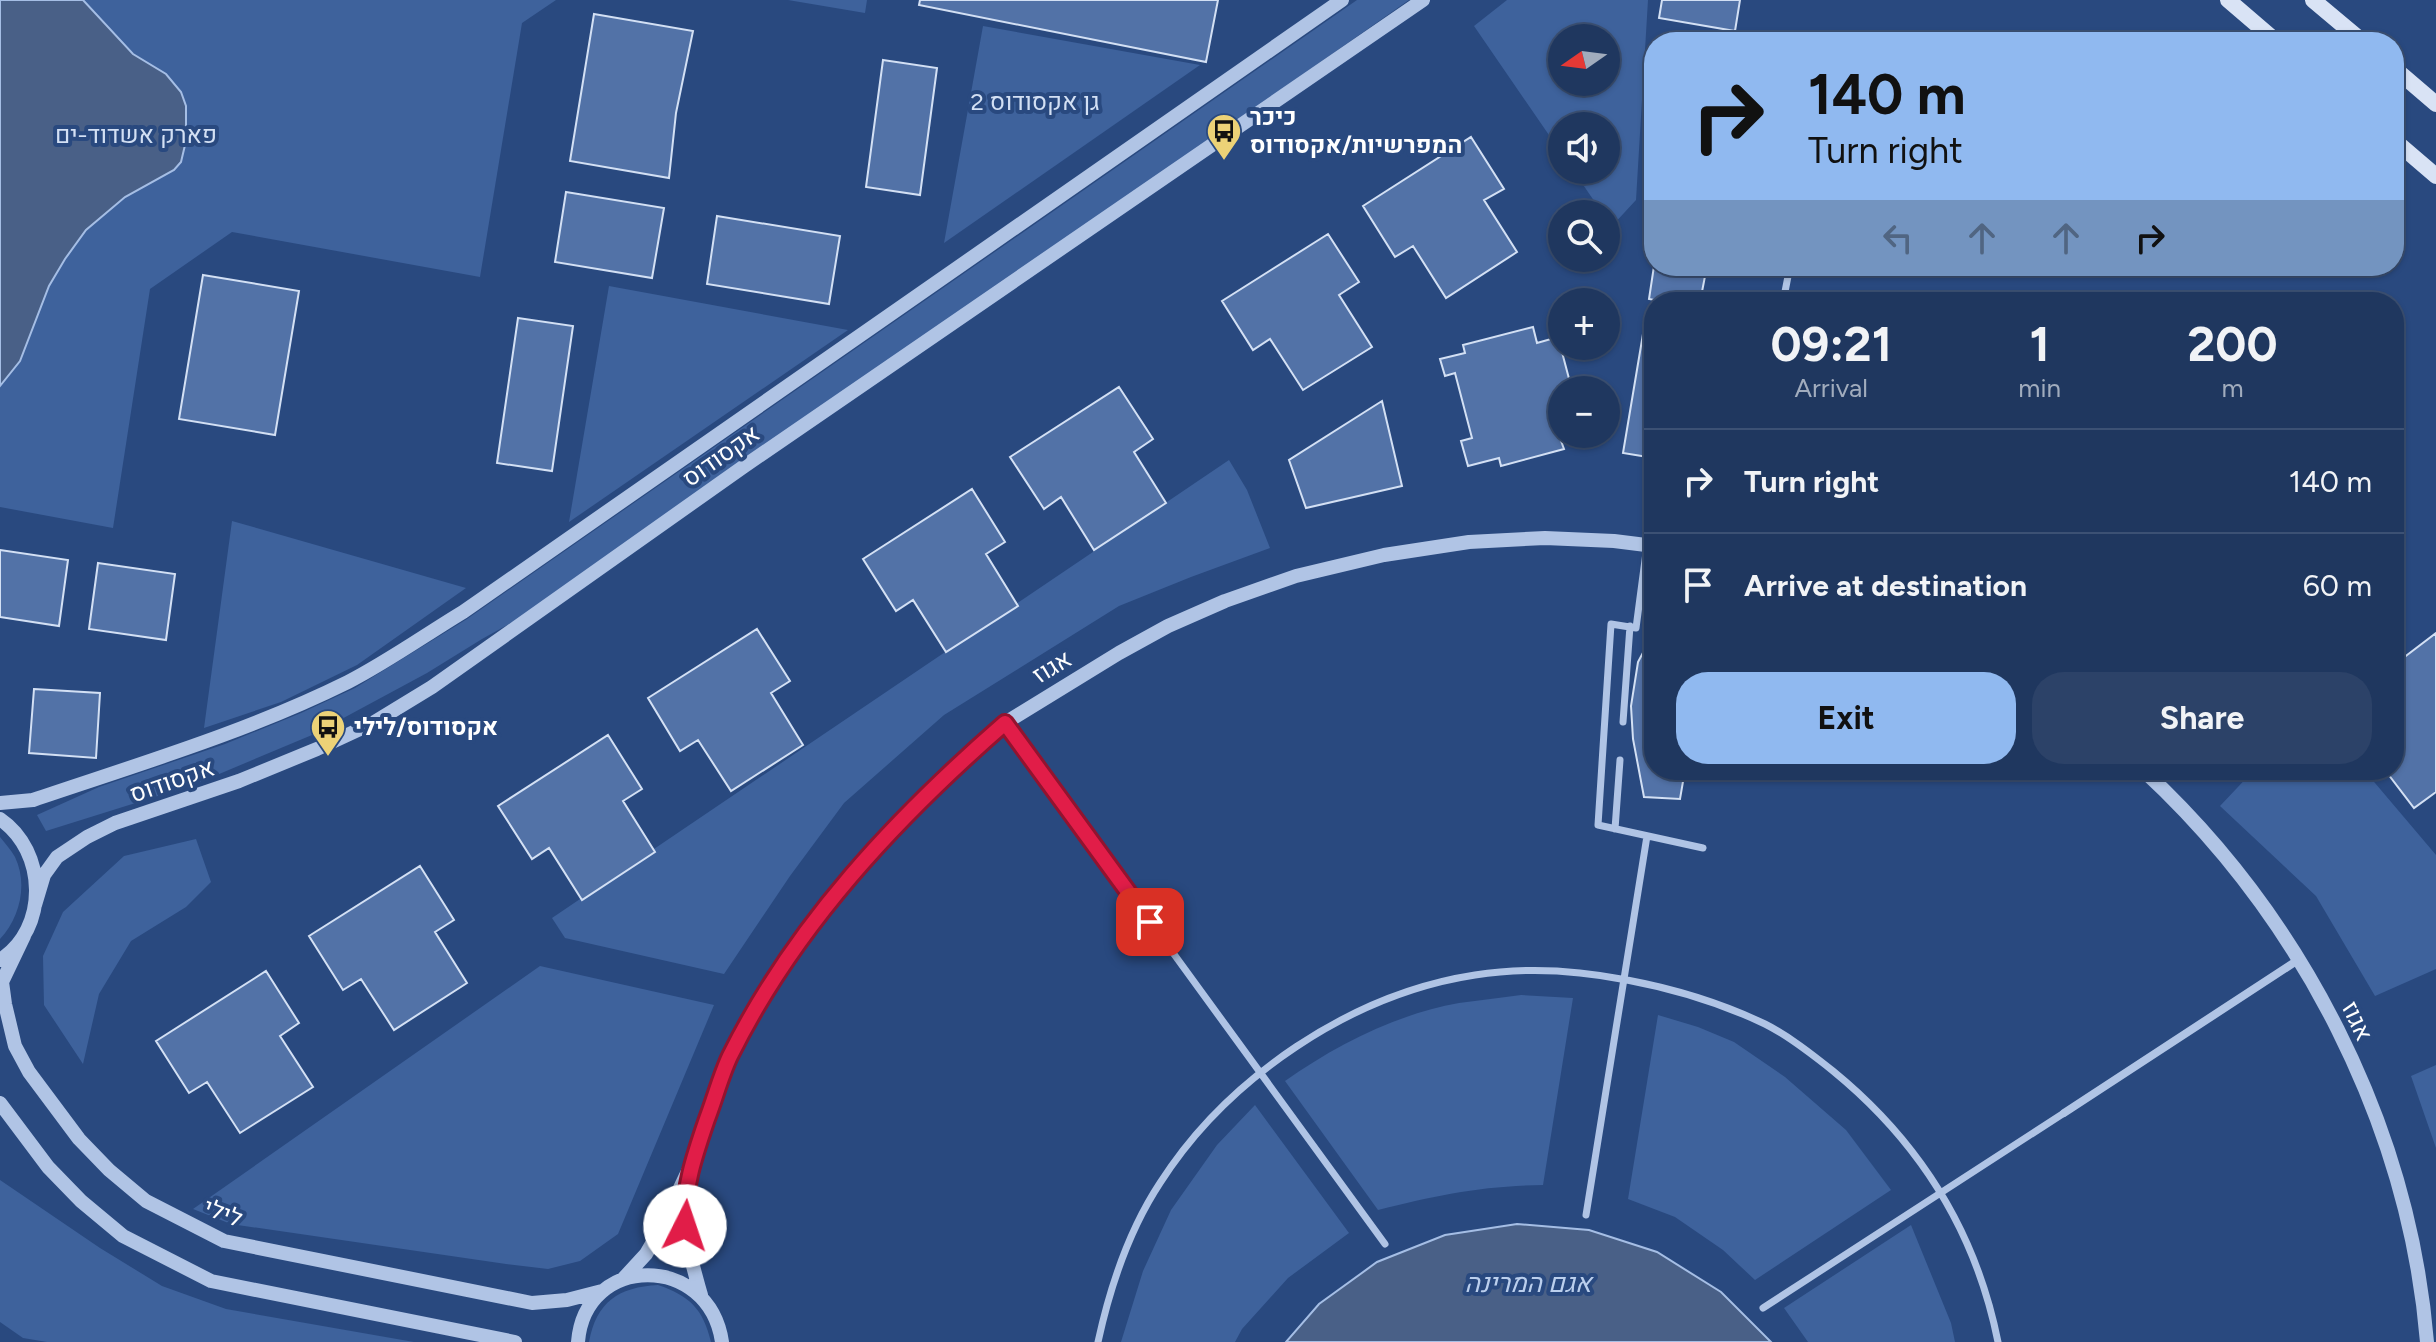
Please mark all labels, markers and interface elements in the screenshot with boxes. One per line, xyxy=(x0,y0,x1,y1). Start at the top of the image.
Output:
north arrow xyxy=(1548,24,1620,96)
map controls xyxy=(1548,24,1620,448)
text: 140 m xyxy=(1808,61,1966,128)
icon: right xyxy=(1676,64,1780,168)
park label: גן אקסודוס 2 xyxy=(970,87,1100,116)
place label: כיכר המפרשיות/אקסודוס xyxy=(1250,102,1462,159)
bus stop icon: כיכר המפרשיות/אקסודוס xyxy=(1205,112,1243,162)
button: sound xyxy=(1548,112,1620,184)
park label: פארק אשדוד-ים xyxy=(55,120,217,149)
text: Turn right xyxy=(1808,129,1963,172)
button: search xyxy=(1548,200,1620,272)
icon: left xyxy=(1876,216,1920,260)
icon: ahead xyxy=(1960,216,2004,260)
icon: ahead xyxy=(2044,216,2088,260)
icon: right xyxy=(2128,216,2172,260)
button: + xyxy=(1548,288,1620,360)
text: 09:21 xyxy=(1770,315,1892,373)
text: 1 xyxy=(2030,315,2050,373)
text: 200 xyxy=(2187,315,2278,373)
text: Arrival xyxy=(1794,372,1868,404)
text: min xyxy=(2018,372,2061,404)
text: m xyxy=(2221,372,2244,404)
button: − xyxy=(1548,376,1620,448)
street label: אקסודוס xyxy=(677,419,765,493)
icon: right xyxy=(1676,459,1720,503)
text: Turn right xyxy=(1744,463,1879,500)
text: 140 m xyxy=(2289,463,2372,500)
icon: arrive xyxy=(1676,563,1720,607)
text: Arrive at destination xyxy=(1744,567,2027,604)
text: 60 m xyxy=(2303,567,2372,604)
street label: אגוז xyxy=(1027,644,1076,689)
button: Exit xyxy=(1676,672,2016,764)
button: Share xyxy=(2032,672,2372,764)
bus stop icon: אקסודוס/לילי xyxy=(309,708,347,758)
place label: אקסודוס/לילי xyxy=(354,712,498,741)
street label: אקסודוס xyxy=(126,753,218,808)
pin xyxy=(1116,888,1184,956)
icon: arrive xyxy=(1128,900,1172,944)
street label: אגוז xyxy=(2336,996,2379,1045)
position arrow xyxy=(643,1184,727,1268)
street label: לילי xyxy=(200,1192,247,1233)
water label: אגם המרינה xyxy=(1465,1267,1595,1299)

